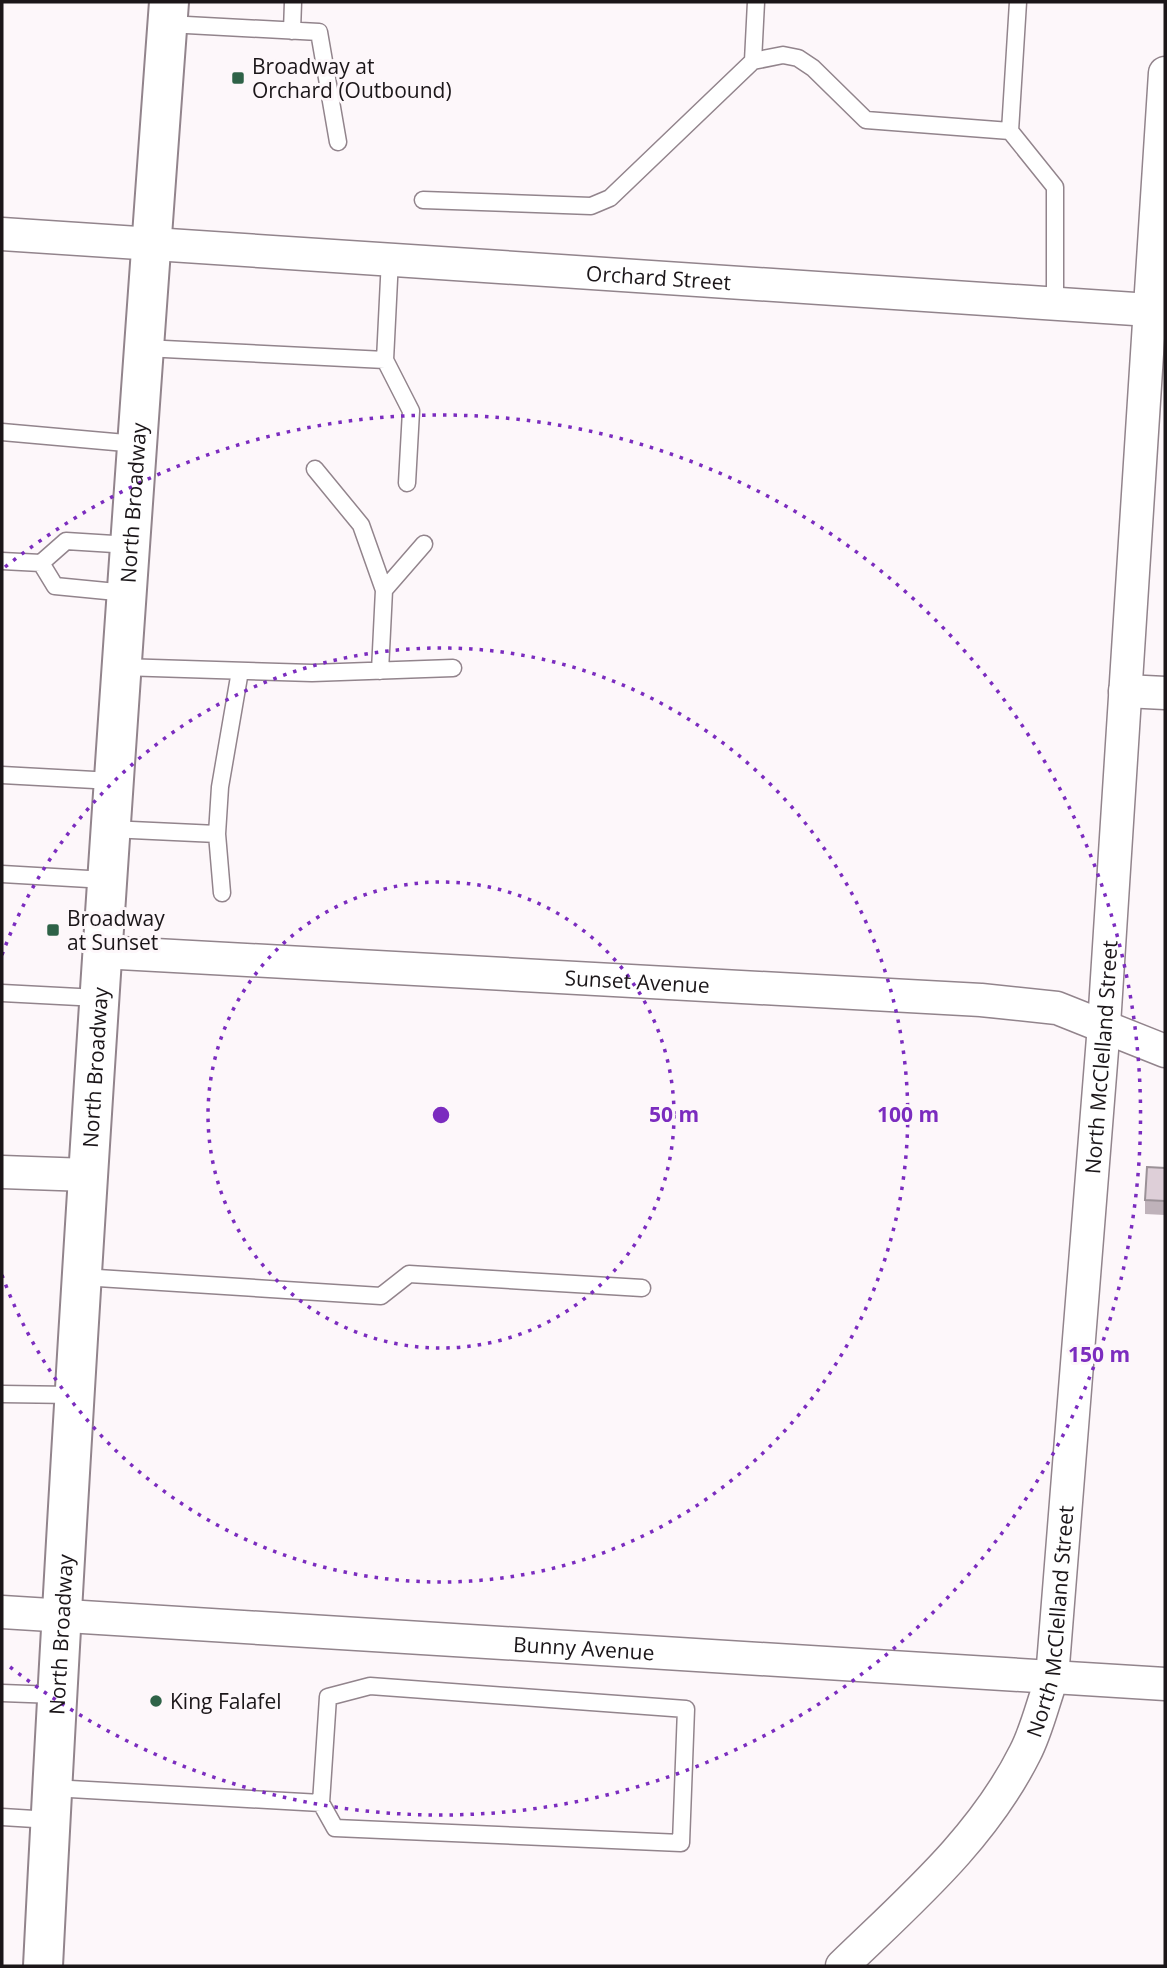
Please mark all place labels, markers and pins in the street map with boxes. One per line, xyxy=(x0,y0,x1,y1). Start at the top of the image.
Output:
place label: Broadway at Orchard (Outbound) xyxy=(252,52,452,104)
marker: Broadway at Orchard (Outbound) xyxy=(230,70,246,86)
place label: Broadway at Sunset xyxy=(67,904,165,956)
marker: Broadway at Sunset xyxy=(45,922,61,938)
centre of rings xyxy=(429,1103,453,1127)
place label: King Falafel xyxy=(170,1687,282,1715)
marker: King Falafel xyxy=(148,1693,164,1709)

